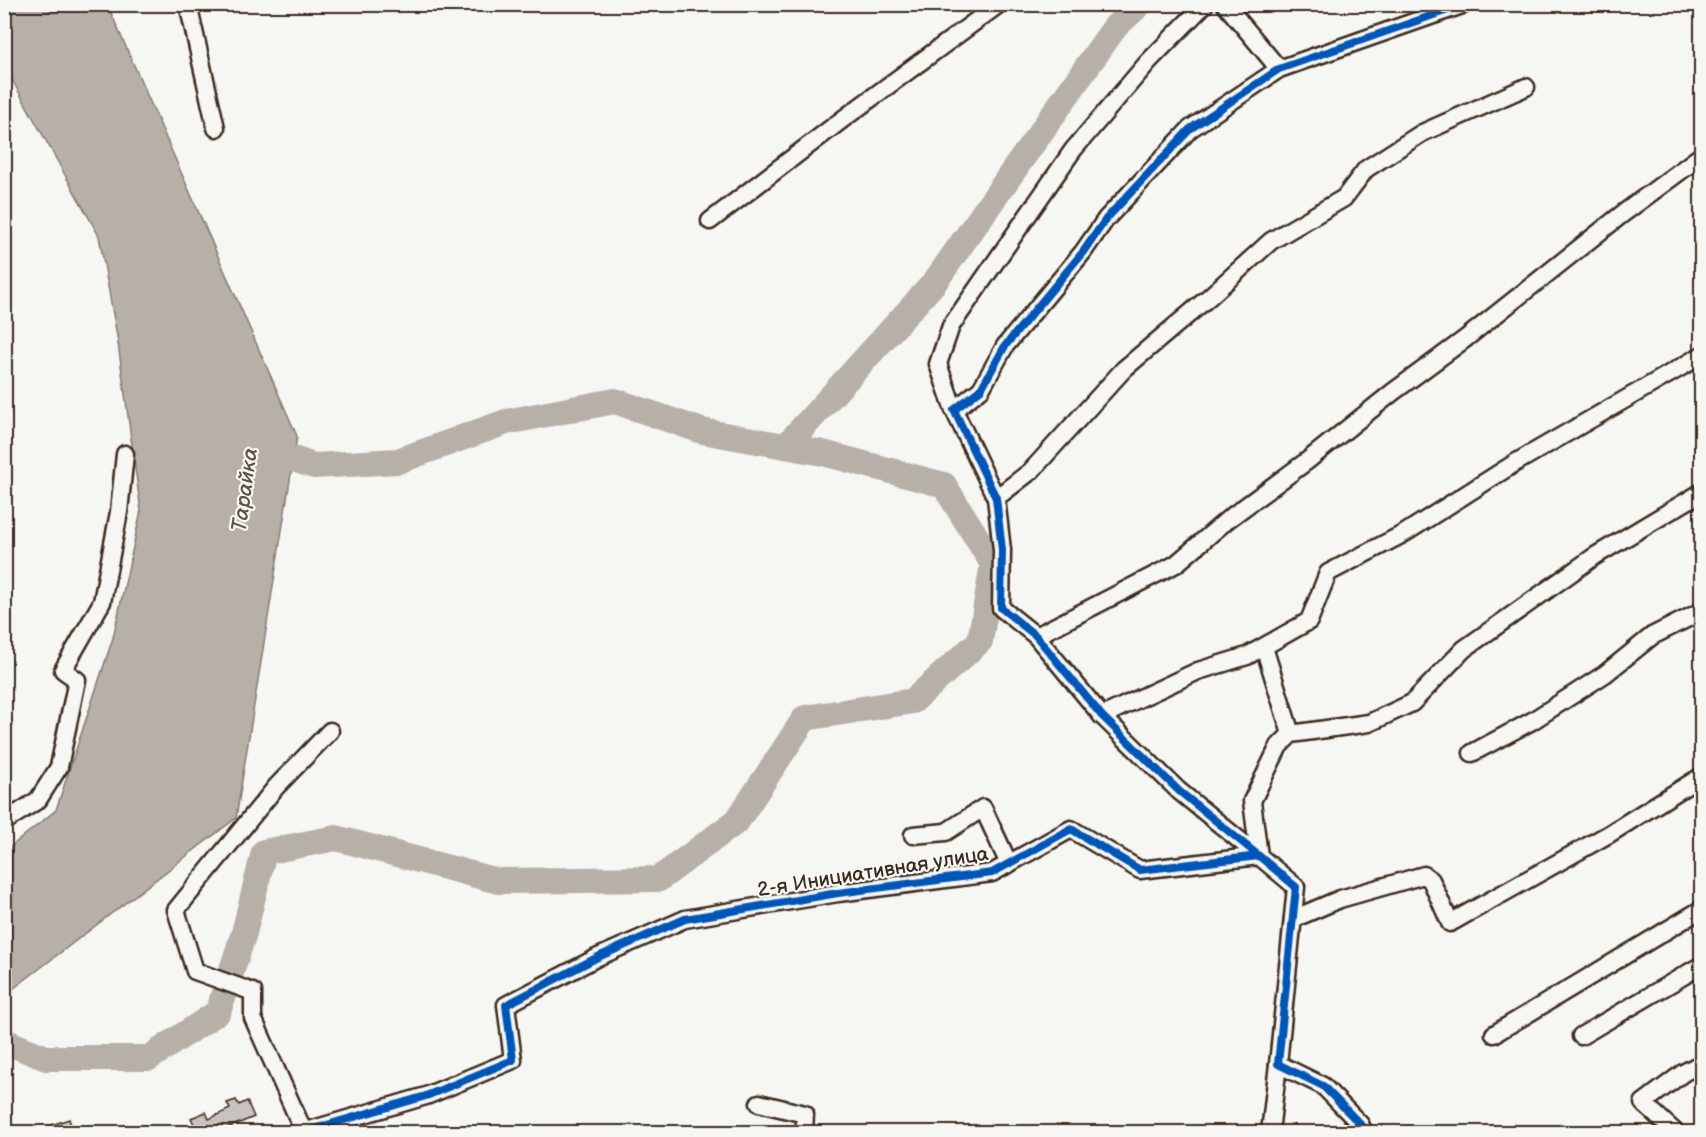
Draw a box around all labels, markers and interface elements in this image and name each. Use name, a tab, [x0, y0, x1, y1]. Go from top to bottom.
water label: Тарайка	[227, 446, 263, 534]
street label: 2-я Инициативная улица	[756, 842, 990, 902]

